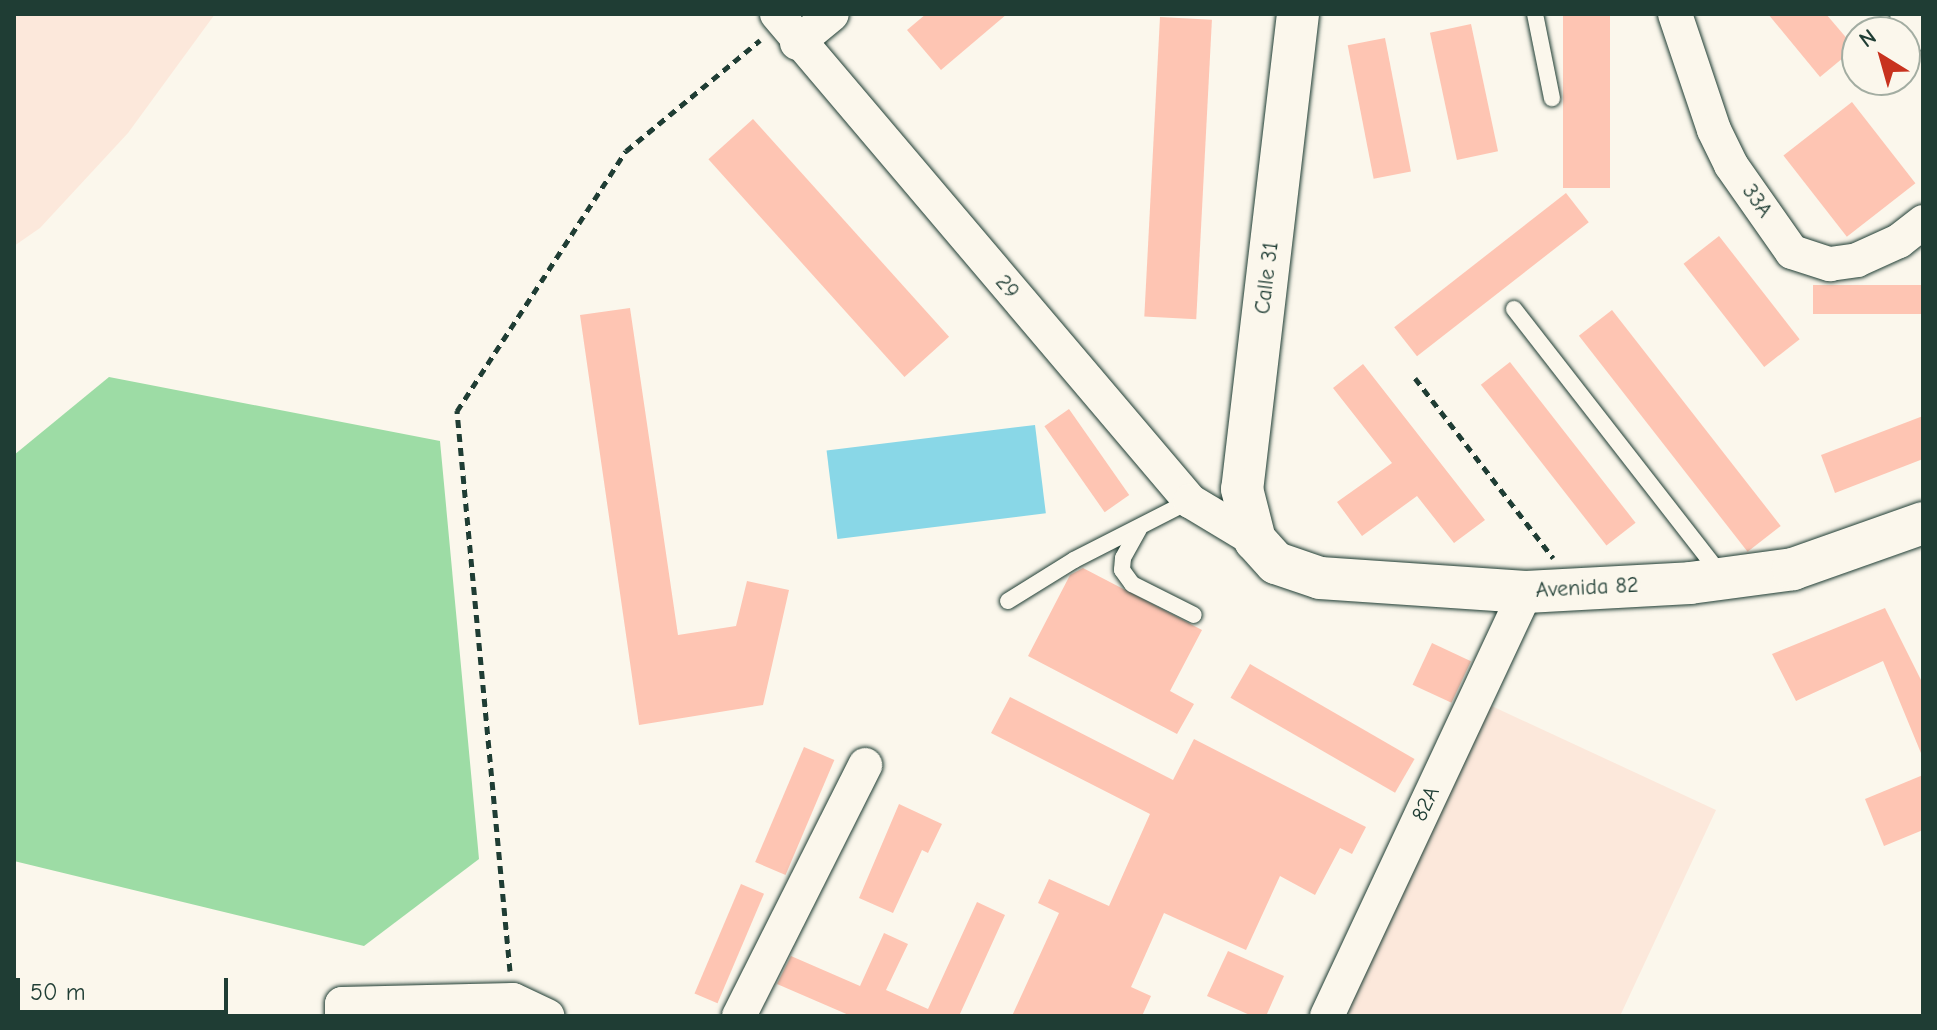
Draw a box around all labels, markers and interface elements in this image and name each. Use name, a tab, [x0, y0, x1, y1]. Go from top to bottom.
north arrow	[1841, 16, 1921, 96]
text: N	[1854, 24, 1881, 53]
street label: 33A	[1736, 179, 1778, 223]
street label: Calle 31	[1249, 240, 1285, 316]
street label: 29	[989, 270, 1025, 304]
street label: Avenida 82	[1535, 572, 1639, 604]
street label: 82A	[1407, 782, 1445, 826]
scale bar	[20, 962, 232, 1012]
text: 50 m	[30, 978, 86, 1006]

